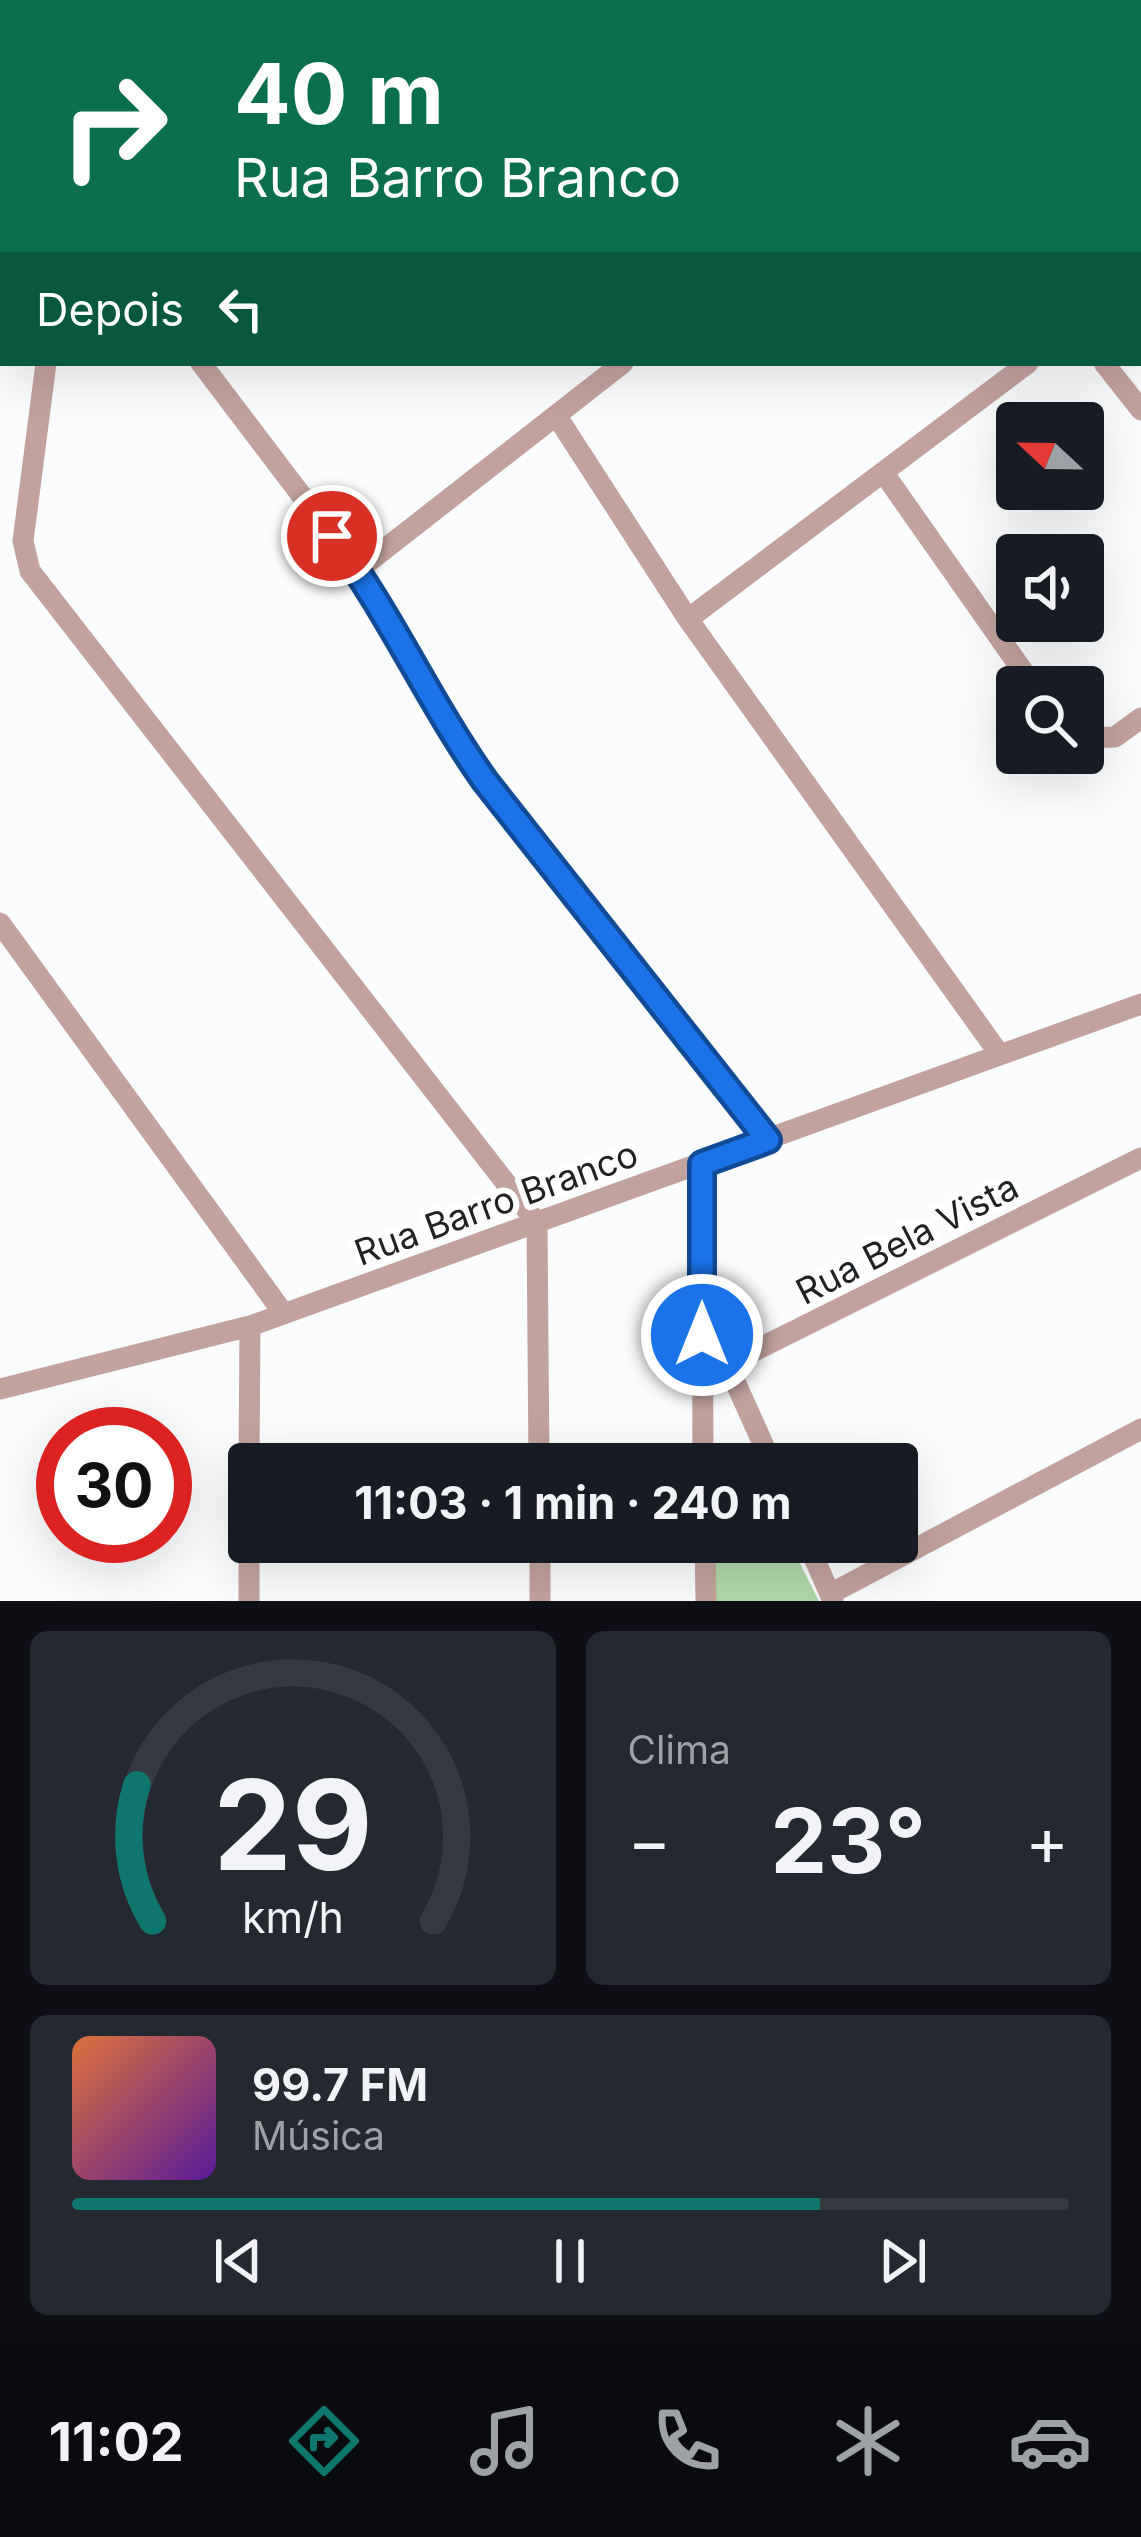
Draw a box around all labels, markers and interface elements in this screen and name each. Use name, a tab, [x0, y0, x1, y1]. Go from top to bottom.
text: 40 m	[234, 43, 444, 144]
icon: right	[36, 48, 192, 204]
text: Rua Barro Branco	[234, 145, 681, 210]
icon: left	[208, 276, 274, 342]
text: Depois	[36, 282, 184, 337]
north arrow	[996, 402, 1104, 510]
map controls	[996, 402, 1104, 774]
pin	[281, 485, 383, 587]
icon: arrive	[299, 503, 365, 569]
button: sound	[996, 534, 1104, 642]
button: search	[996, 666, 1104, 774]
street label: Rua Barro Branco	[348, 1131, 644, 1275]
street label: Rua Bela Vista	[789, 1164, 1025, 1314]
position arrow	[639, 1272, 765, 1398]
speed limit sign: 30	[36, 1407, 192, 1563]
text: 11:03 · 1 min · 240 m	[354, 1475, 792, 1530]
text: Clima	[628, 1726, 731, 1773]
text: 29	[213, 1749, 373, 1900]
text: 23°	[770, 1786, 926, 1895]
text: −	[628, 1801, 671, 1881]
text: +	[1025, 1801, 1069, 1881]
text: km/h	[242, 1891, 344, 1943]
text: 99.7 FM	[252, 2057, 428, 2112]
text: Música	[252, 2112, 385, 2159]
icon: previous	[205, 2228, 271, 2294]
icon: pause	[537, 2228, 603, 2294]
icon: next	[870, 2228, 936, 2294]
icon: directions	[282, 2399, 366, 2483]
icon: music	[463, 2399, 547, 2483]
icon: phone	[645, 2399, 729, 2483]
icon: climate	[826, 2399, 910, 2483]
icon: car	[1008, 2399, 1092, 2483]
text: 11:02	[49, 2409, 184, 2474]

